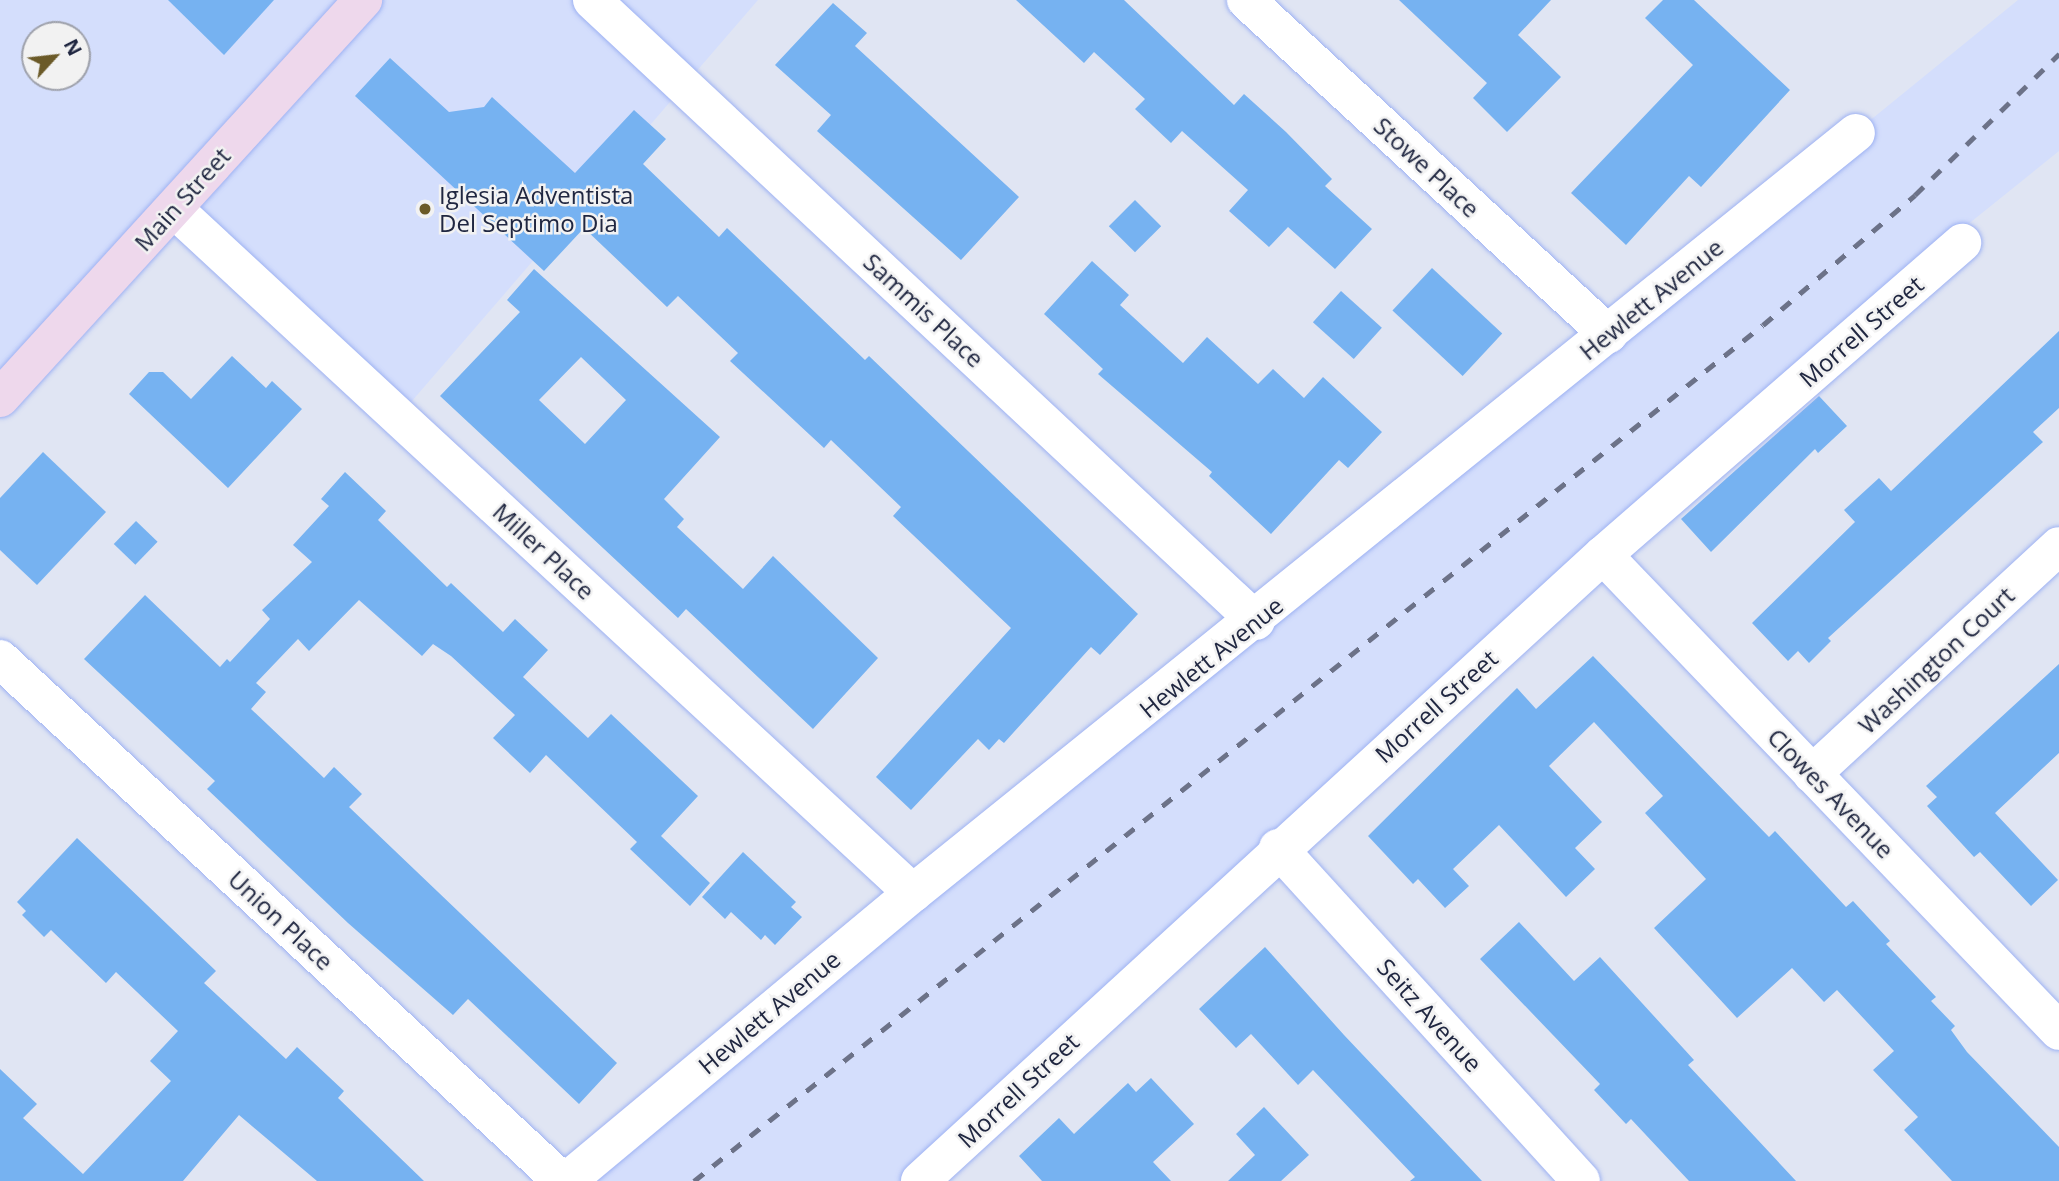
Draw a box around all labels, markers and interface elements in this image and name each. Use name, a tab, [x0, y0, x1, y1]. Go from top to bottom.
north arrow	[21, 21, 91, 91]
text: N	[58, 35, 88, 60]
street label: Stowe Place	[1368, 111, 1486, 223]
street label: Main Street	[128, 141, 236, 257]
place label: Iglesia Adventista Del Septimo Dia	[439, 181, 633, 237]
marker: Iglesia Adventista Del Septimo Dia	[417, 201, 433, 217]
street label: Hewlett Avenue	[1573, 232, 1729, 366]
street label: Sammis Place	[858, 247, 990, 373]
street label: Morrell Street	[1793, 269, 1929, 393]
street label: Miller Place	[487, 497, 601, 605]
street label: Washington Court	[1852, 581, 2020, 739]
street label: Hewlett Avenue	[1133, 590, 1289, 724]
street label: Morrell Street	[1369, 644, 1503, 768]
street label: Clowes Avenue	[1762, 722, 1900, 864]
street label: Union Place	[223, 864, 339, 976]
street label: Hewlett Avenue	[692, 944, 846, 1080]
street label: Seitz Avenue	[1372, 952, 1488, 1078]
street label: Morrell Street	[952, 1027, 1084, 1153]

